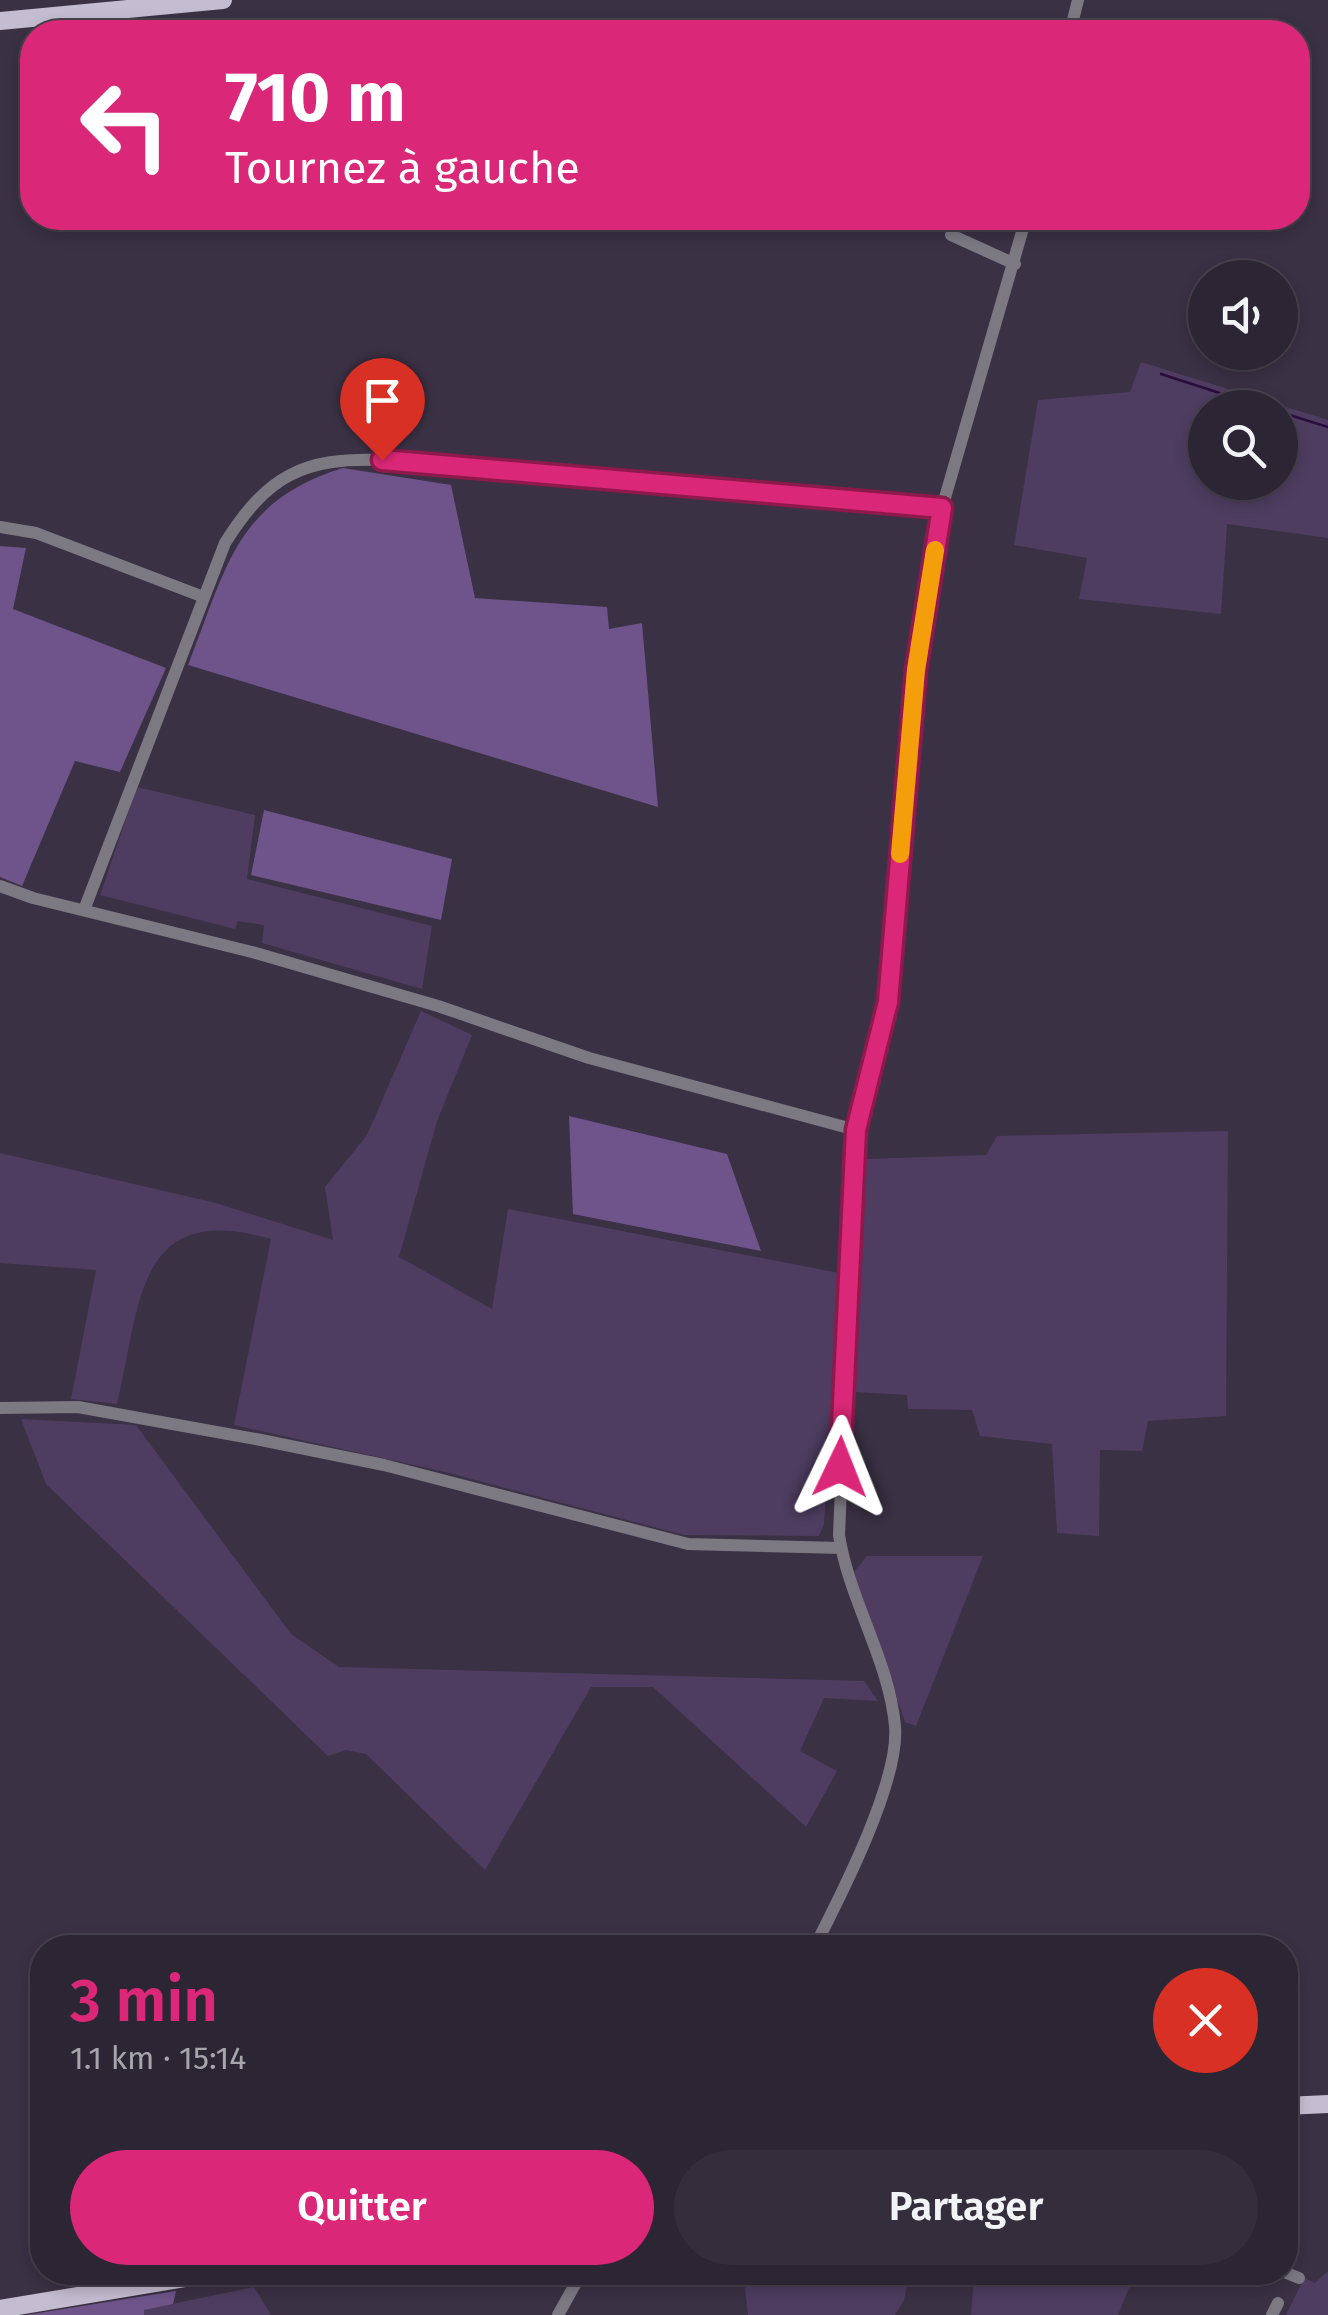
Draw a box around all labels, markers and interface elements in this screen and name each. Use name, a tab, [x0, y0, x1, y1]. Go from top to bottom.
text: 710 m	[225, 56, 406, 140]
icon: left	[60, 60, 190, 190]
text: Tournez à gauche	[225, 141, 580, 195]
map controls	[1188, 260, 1298, 500]
button: sound	[1188, 260, 1298, 370]
pin	[340, 358, 425, 461]
icon: arrive	[355, 373, 410, 428]
button: search	[1188, 390, 1298, 500]
position arrow	[788, 1415, 892, 1519]
text: 3 min	[70, 1965, 218, 2037]
button: close	[1153, 1968, 1258, 2073]
text: 1.1 km · 15:14	[70, 2039, 246, 2077]
button: Quitter	[70, 2150, 654, 2265]
button: Partager	[674, 2150, 1258, 2265]

